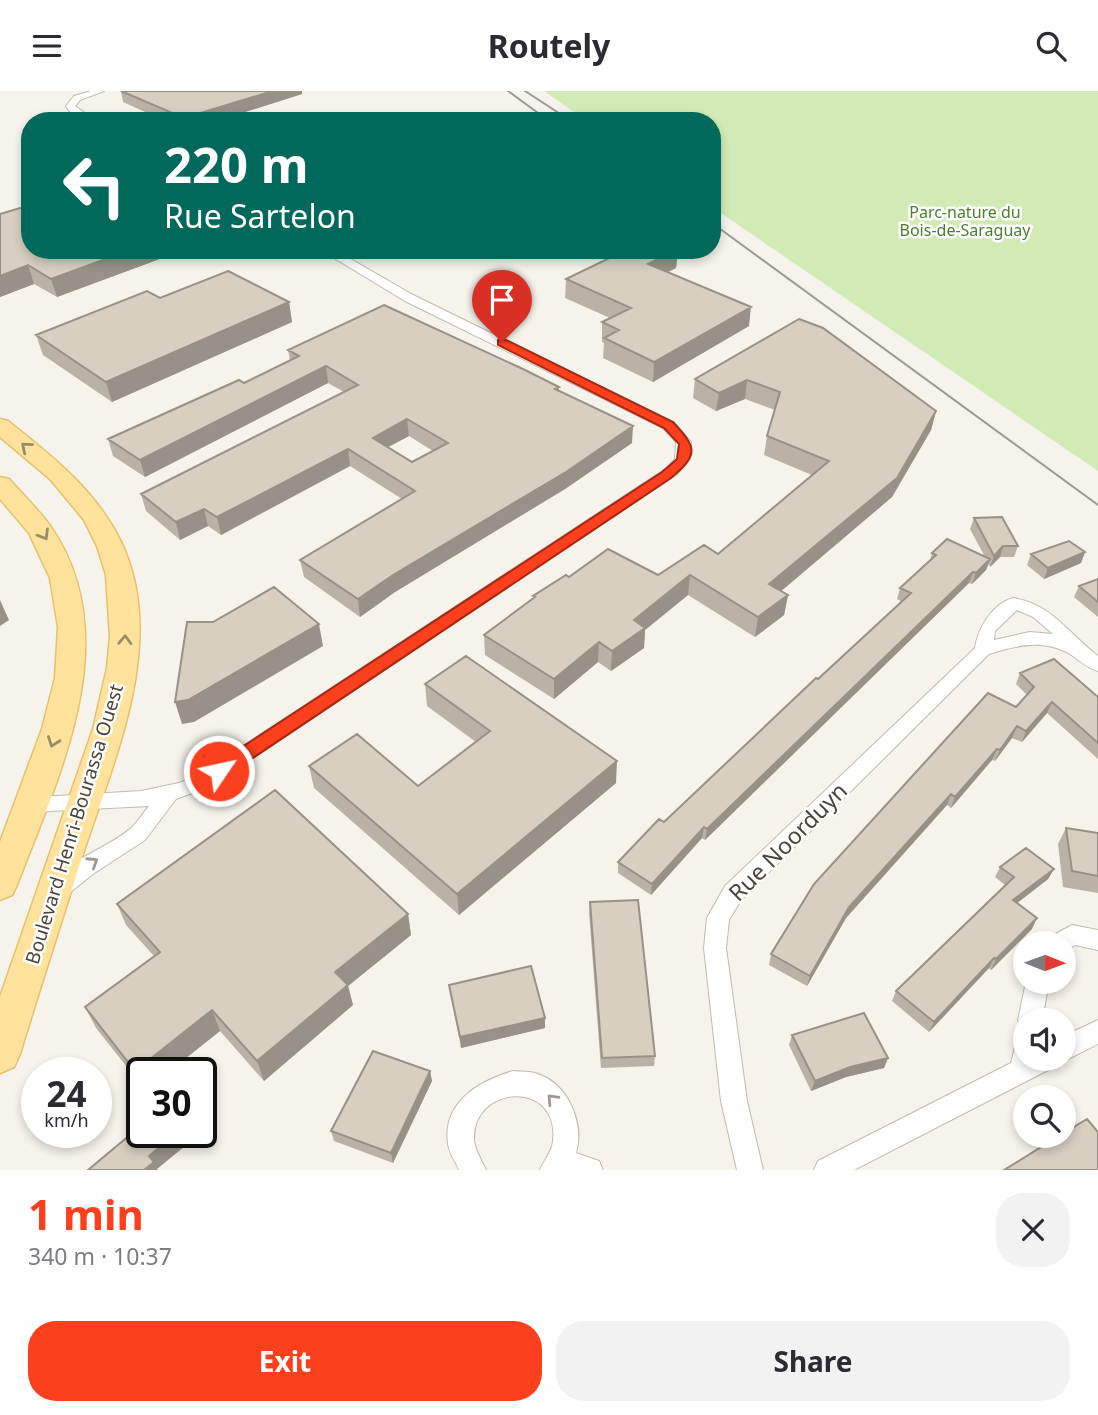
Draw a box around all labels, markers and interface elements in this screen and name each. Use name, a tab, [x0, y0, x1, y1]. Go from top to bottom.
text: Routely	[488, 24, 610, 67]
icon: menu	[28, 27, 66, 65]
icon: search	[1032, 27, 1070, 65]
text: 220 m	[164, 131, 309, 197]
icon: left	[49, 140, 140, 231]
text: Rue Sartelon	[164, 194, 356, 237]
park label: Parc-nature du Bois-de-Saraguay	[900, 201, 1031, 241]
pin	[472, 270, 532, 342]
icon: arrive	[483, 281, 521, 319]
one-way arrow	[22, 443, 35, 455]
one-way arrow	[36, 527, 49, 540]
one-way arrow	[117, 635, 132, 646]
street label: Boulevard Henri-Bourassa Ouest	[19, 681, 129, 967]
position arrow	[182, 734, 256, 808]
one-way arrow	[47, 735, 61, 747]
street label: Rue Noorduyn	[721, 775, 854, 908]
one-way arrow	[86, 858, 99, 871]
north arrow	[1013, 931, 1076, 994]
map controls	[1013, 931, 1076, 1148]
button: sound	[1013, 1008, 1076, 1071]
speed limit sign: 30	[126, 1057, 217, 1148]
text: 24	[46, 1070, 87, 1117]
button: search	[1013, 1085, 1076, 1148]
one-way arrow	[547, 1095, 560, 1108]
text: km/h	[44, 1108, 89, 1132]
text: 1 min	[28, 1185, 144, 1242]
button: close	[996, 1193, 1070, 1267]
text: 340 m · 10:37	[28, 1240, 172, 1272]
button: Exit	[28, 1321, 542, 1401]
button: Share	[556, 1321, 1070, 1401]

